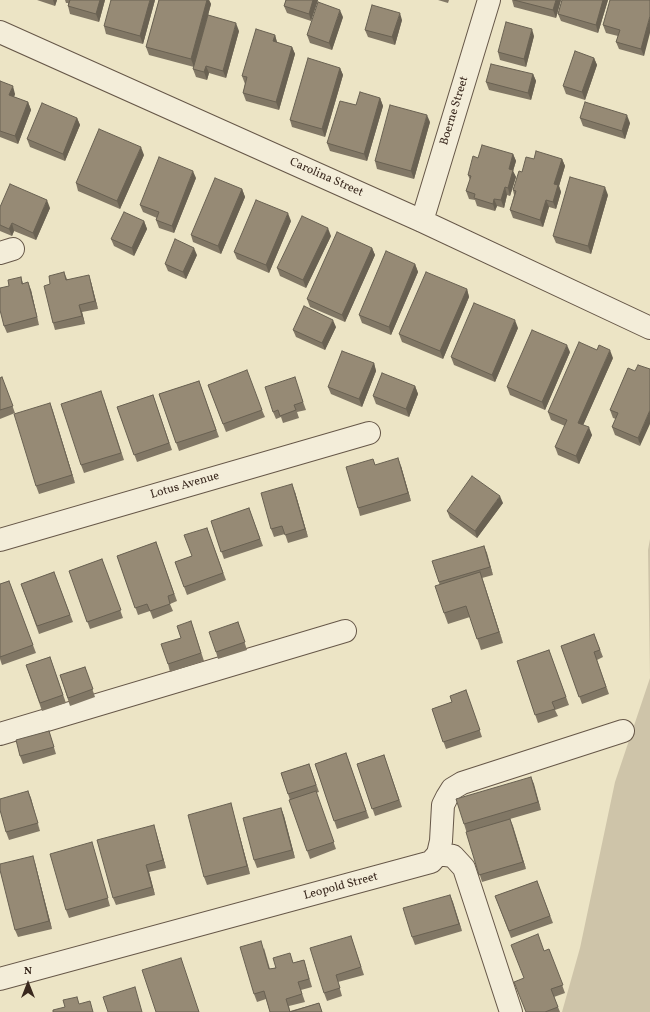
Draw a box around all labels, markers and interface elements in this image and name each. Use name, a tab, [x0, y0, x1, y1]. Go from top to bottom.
street label: Boerne Street	[438, 75, 472, 147]
street label: Carolina Street	[287, 155, 365, 201]
street label: Lotus Avenue	[149, 469, 221, 503]
street label: Leopold Street	[302, 870, 380, 904]
north arrow	[8, 964, 48, 1004]
text: N	[24, 964, 32, 979]

